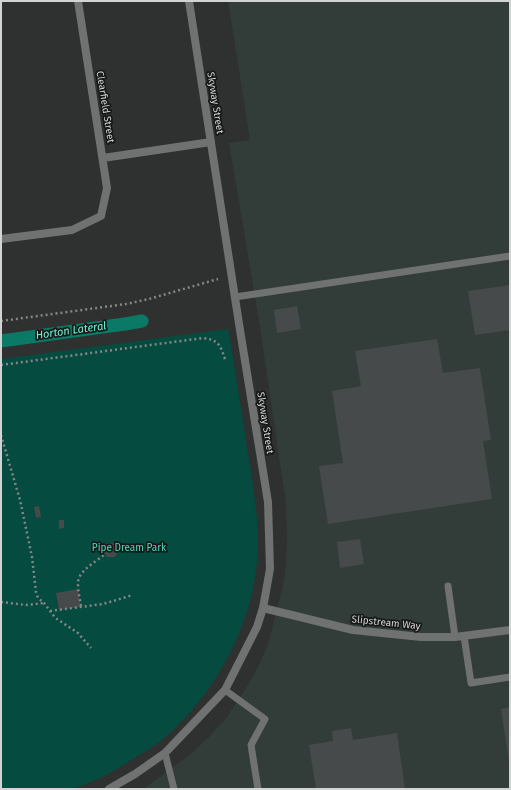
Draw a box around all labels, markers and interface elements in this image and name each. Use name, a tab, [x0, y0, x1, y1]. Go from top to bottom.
street label: Clearfield Street	[93, 70, 117, 144]
street label: Skyway Street	[204, 71, 226, 135]
water label: Horton Lateral	[35, 320, 107, 342]
street label: Skyway Street	[254, 391, 276, 455]
park label: Pipe Dream Park	[92, 542, 166, 554]
street label: Slipstream Way	[351, 613, 421, 633]

